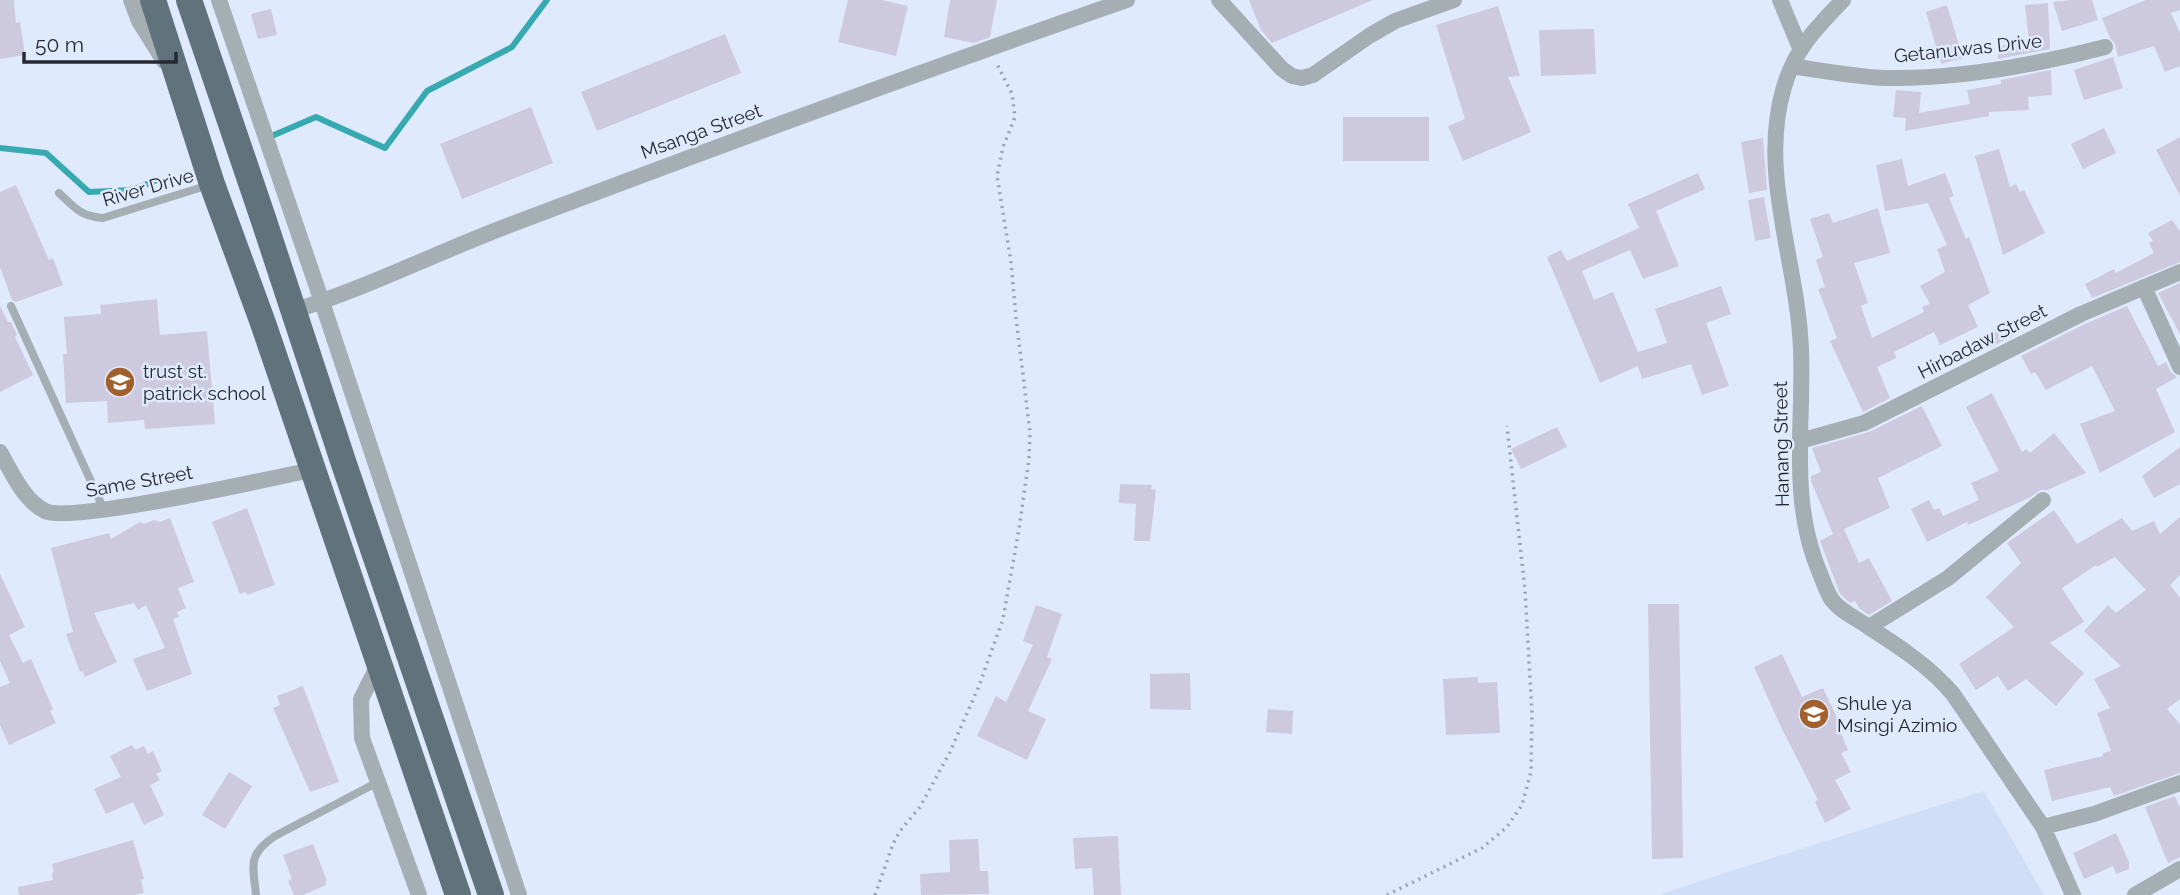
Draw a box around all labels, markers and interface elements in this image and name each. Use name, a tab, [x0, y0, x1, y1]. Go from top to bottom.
scale bar	[24, 21, 177, 65]
street label: Getanuwas Drive	[1893, 29, 2043, 67]
text: 50 m	[35, 32, 84, 57]
street label: Msanga Street	[638, 99, 765, 163]
street label: River Drive	[100, 163, 196, 211]
street label: Hirbadaw Street	[1914, 299, 2050, 383]
place label: trust st. patrick school	[143, 360, 267, 404]
school or university icon: trust st. patrick school	[103, 365, 137, 399]
street label: Hanang Street	[1769, 380, 1793, 507]
street label: Same Street	[84, 461, 195, 501]
place label: Shule ya Msingi Azimio	[1837, 692, 1957, 736]
school or university icon: Shule ya Msingi Azimio	[1797, 697, 1831, 731]

